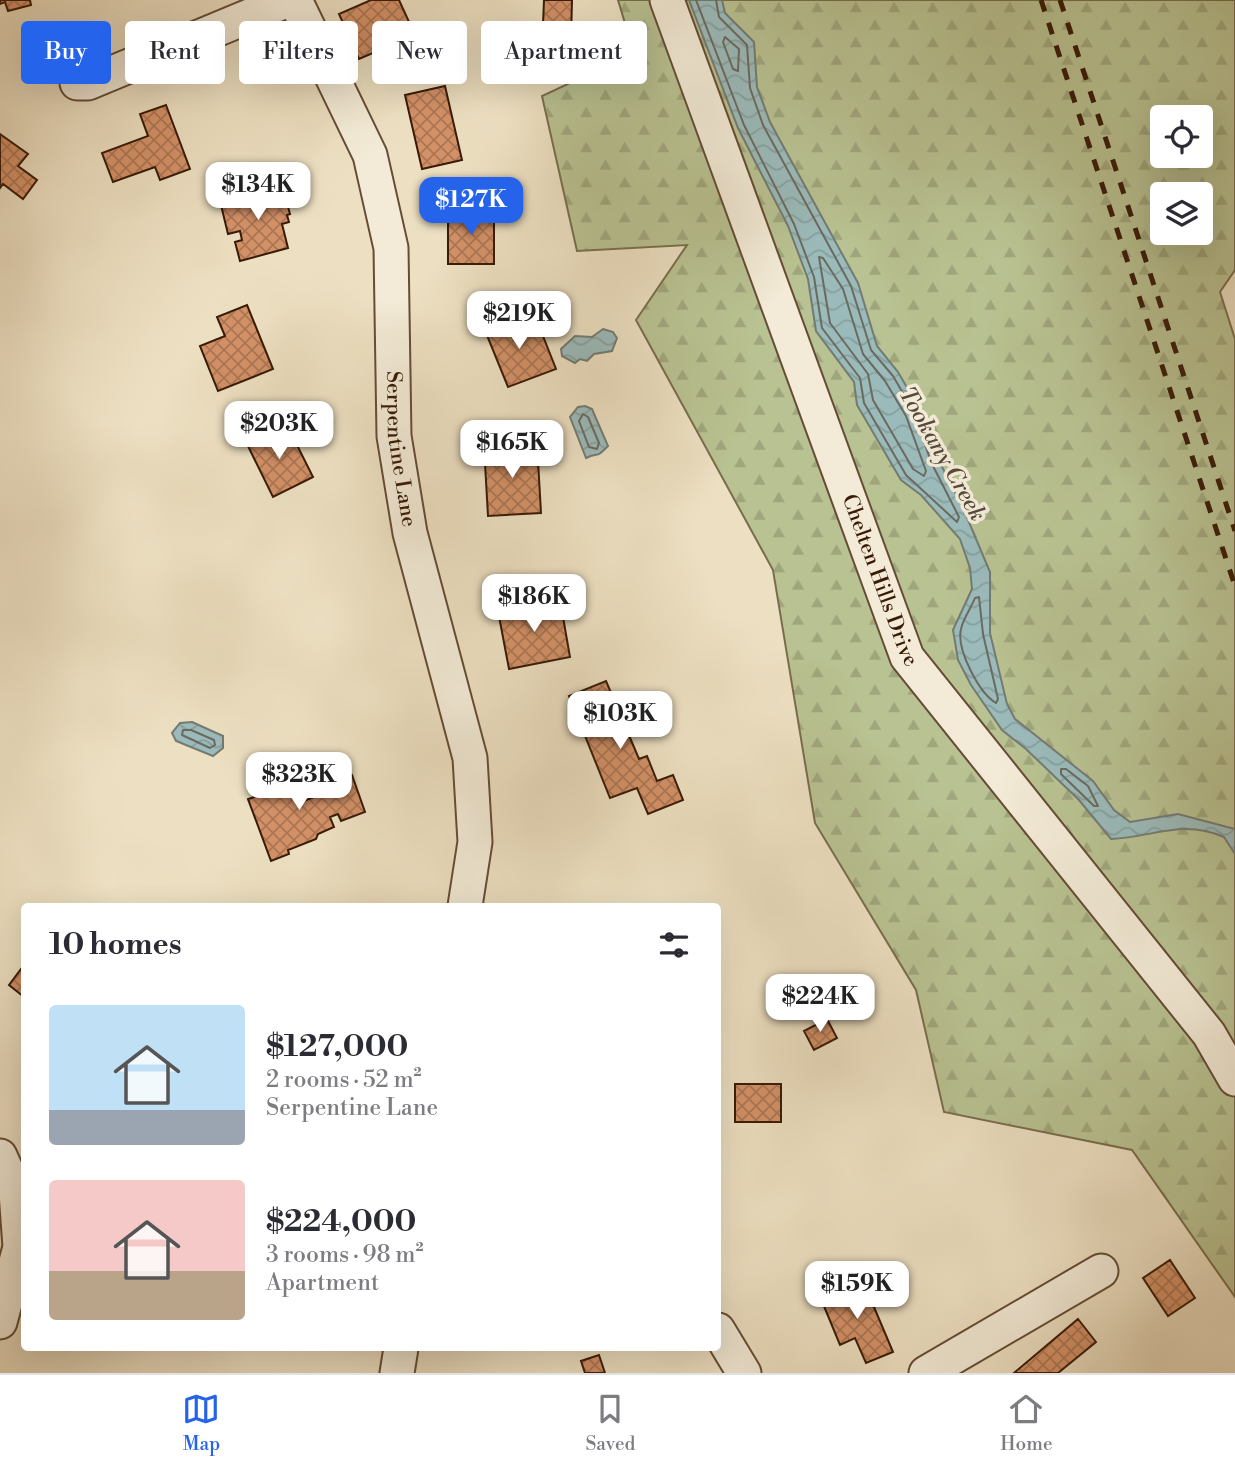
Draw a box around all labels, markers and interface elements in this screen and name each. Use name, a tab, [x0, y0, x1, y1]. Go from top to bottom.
chip: Buy	[21, 21, 111, 84]
chip: Rent	[125, 21, 225, 84]
chip: Filters	[239, 21, 358, 84]
chip: New	[372, 21, 467, 84]
chip: Apartment	[481, 21, 647, 84]
map controls	[1150, 105, 1213, 245]
button: locate	[1150, 105, 1213, 168]
pin: $134K	[209, 162, 307, 222]
text: $134K	[222, 171, 294, 199]
pin: $127K	[422, 177, 520, 237]
button: layers	[1150, 182, 1213, 245]
text: $127K	[435, 186, 507, 214]
pin: $219K	[470, 292, 568, 351]
text: $219K	[483, 300, 555, 328]
street label: Serpentine Lane	[380, 371, 422, 529]
water label: Tookany Creek	[892, 382, 992, 526]
pin: $203K	[230, 402, 328, 461]
text: $203K	[240, 410, 318, 438]
pin: $165K	[463, 420, 561, 480]
text: $165K	[476, 429, 548, 457]
street label: Chelten Hills Drive	[836, 491, 923, 672]
pin: $186K	[485, 574, 583, 634]
text: $186K	[498, 583, 570, 611]
pin: $103K	[571, 692, 669, 751]
text: $103K	[583, 700, 657, 728]
pin: $323K	[250, 752, 348, 812]
text: $323K	[262, 761, 336, 789]
text: 10 homes	[49, 926, 182, 964]
icon: filters	[655, 926, 693, 964]
pin: $224K	[771, 974, 869, 1034]
text: $224K	[782, 983, 858, 1011]
text: $127,000	[266, 1028, 408, 1066]
icon: home	[105, 1033, 189, 1117]
text: 2 rooms · 52 m²	[266, 1066, 422, 1094]
text: Serpentine Lane	[266, 1094, 438, 1122]
text: $224,000	[266, 1203, 416, 1241]
icon: home	[105, 1208, 189, 1292]
text: 3 rooms · 98 m²	[266, 1241, 423, 1269]
pin: $159K	[808, 1262, 906, 1321]
text: Apartment	[266, 1269, 379, 1297]
text: $159K	[821, 1270, 893, 1298]
tab: Map	[182, 1390, 220, 1456]
tab: Saved	[585, 1390, 635, 1456]
tab: Home	[1000, 1390, 1052, 1456]

